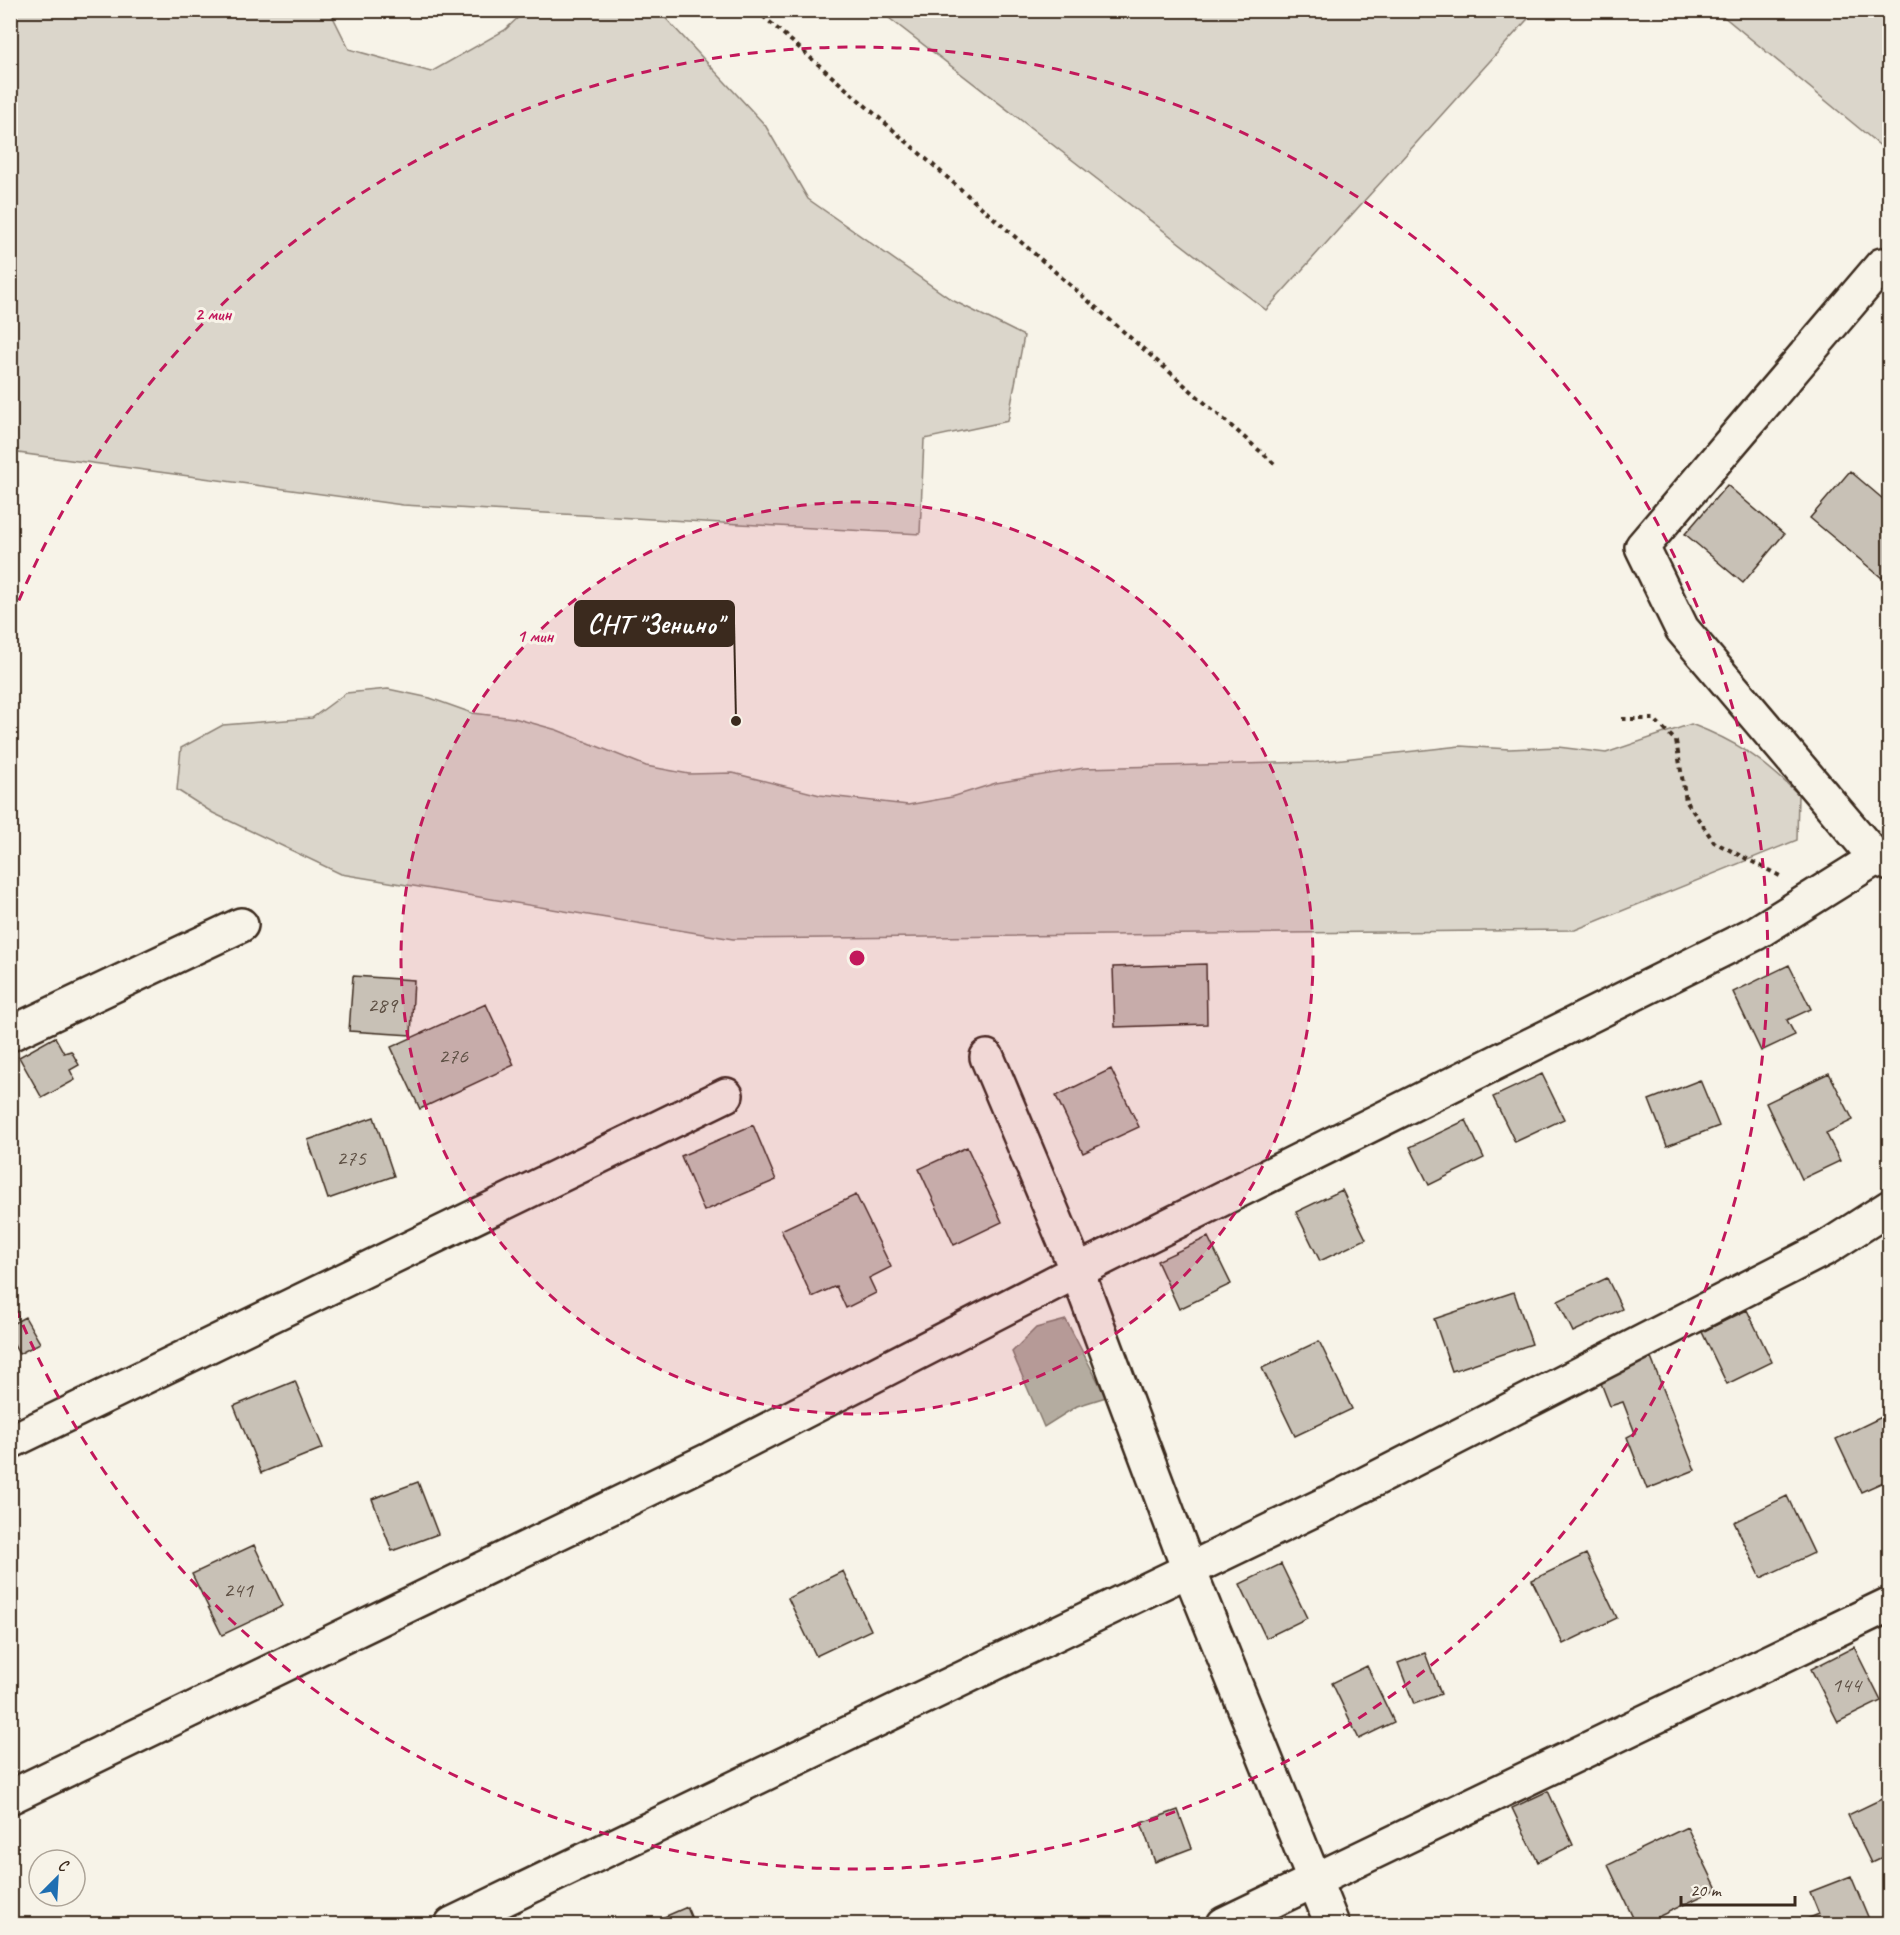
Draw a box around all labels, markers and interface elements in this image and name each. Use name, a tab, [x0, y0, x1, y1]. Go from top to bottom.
text: 2 мин	[195, 303, 232, 325]
callout: СНТ "Зенино"	[575, 601, 734, 646]
text: СНТ "Зенино"	[588, 607, 728, 641]
text: 1 мин	[517, 625, 554, 647]
centre of rings	[847, 948, 867, 968]
house number: 289	[367, 991, 399, 1019]
house number: 276	[438, 1042, 469, 1070]
house number: 275	[336, 1144, 367, 1172]
house number: 241	[223, 1576, 254, 1604]
house number: 144	[1831, 1671, 1863, 1699]
north arrow	[27, 1848, 87, 1908]
text: С	[55, 1854, 72, 1877]
scale bar	[1681, 1869, 1795, 1907]
text: 20 m	[1690, 1879, 1723, 1901]

